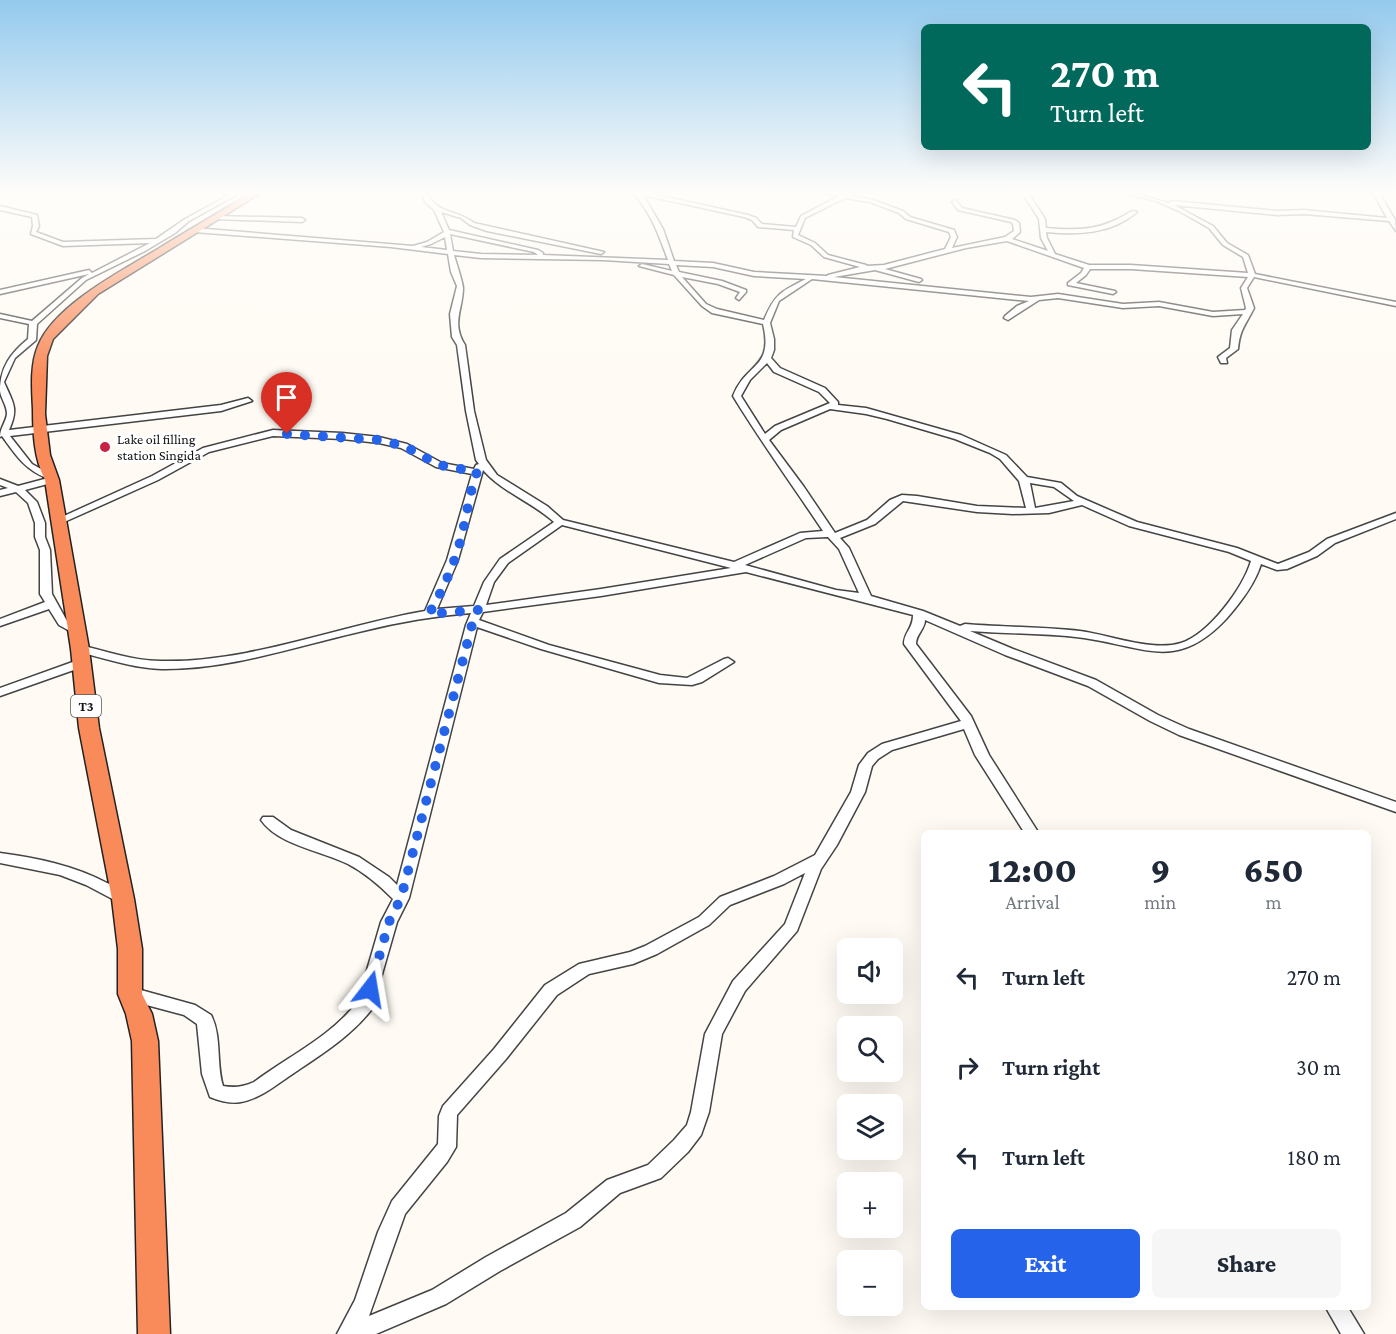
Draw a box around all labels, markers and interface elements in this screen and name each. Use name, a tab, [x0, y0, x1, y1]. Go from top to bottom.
icon: left	[951, 48, 1029, 126]
text: 270 m	[1050, 49, 1159, 96]
text: Turn left	[1050, 98, 1144, 128]
pin	[261, 372, 312, 434]
icon: arrive	[270, 381, 303, 414]
place label: Lake oil filling station Singida	[117, 431, 201, 463]
marker: Lake oil filling station Singida	[98, 440, 112, 454]
road number: T3	[71, 695, 101, 717]
text: 12:00	[988, 850, 1077, 890]
text: 9	[1150, 850, 1170, 890]
text: 650	[1244, 850, 1304, 890]
text: Arrival	[1005, 891, 1060, 913]
text: min	[1144, 891, 1176, 913]
text: m	[1266, 891, 1282, 913]
map controls	[837, 938, 903, 1316]
button: sound	[837, 938, 903, 1004]
position arrow	[338, 957, 402, 1021]
icon: left	[951, 961, 984, 994]
text: Turn left	[1002, 965, 1085, 990]
text: 270 m	[1287, 965, 1341, 990]
button: search	[837, 1016, 903, 1082]
icon: right	[951, 1051, 984, 1084]
text: Turn right	[1002, 1055, 1100, 1080]
text: 30 m	[1296, 1055, 1341, 1080]
button: layers	[837, 1094, 903, 1160]
icon: left	[951, 1141, 984, 1174]
text: Turn left	[1002, 1145, 1085, 1170]
text: 180 m	[1288, 1145, 1341, 1170]
button: +	[837, 1172, 903, 1238]
button: Exit	[951, 1229, 1140, 1298]
button: Share	[1152, 1229, 1341, 1298]
button: −	[837, 1250, 903, 1316]

